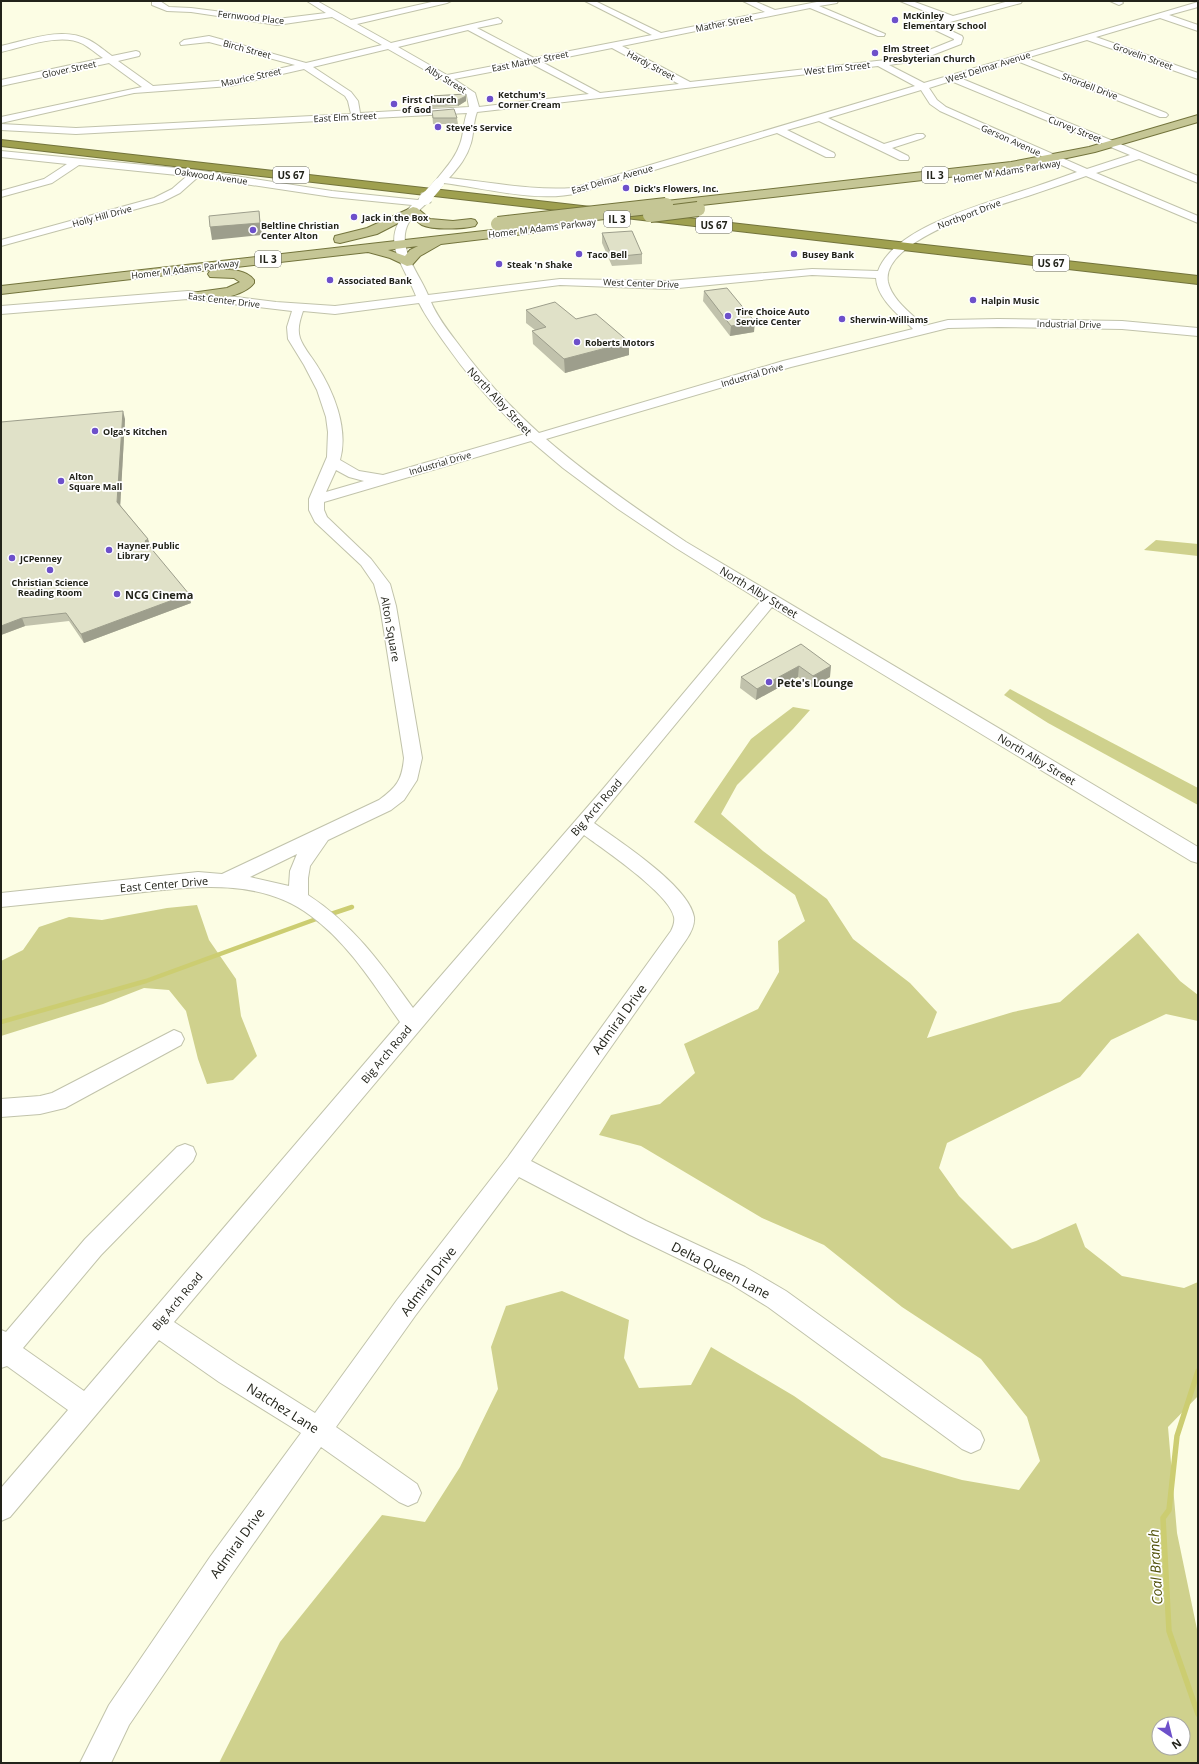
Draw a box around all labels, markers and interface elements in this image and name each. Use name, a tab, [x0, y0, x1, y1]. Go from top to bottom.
street label: Fernwood Place	[217, 7, 285, 27]
place label: McKinley Elementary School	[903, 9, 987, 32]
street label: Mather Street	[694, 11, 754, 35]
marker: McKinley Elementary School	[890, 15, 900, 25]
street label: Birch Street	[222, 36, 272, 62]
street label: Grovelin Street	[1111, 39, 1175, 73]
place label: Elm Street Presbyterian Church	[883, 42, 975, 65]
street label: East Mather Street	[491, 47, 569, 75]
street label: Hardy Street	[625, 47, 677, 83]
marker: Elm Street Presbyterian Church	[870, 48, 880, 58]
street label: West Delmar Avenue	[944, 48, 1032, 86]
street label: Glover Street	[41, 57, 97, 81]
street label: West Elm Street	[803, 58, 871, 78]
street label: Alby Street	[423, 62, 469, 96]
street label: Maurice Street	[220, 64, 282, 90]
street label: Shordell Drive	[1060, 69, 1120, 103]
place label: Ketchum's Corner Cream	[498, 88, 561, 111]
place label: First Church of God	[402, 93, 457, 116]
marker: Ketchum's Corner Cream	[485, 94, 495, 104]
marker: First Church of God	[389, 99, 399, 109]
street label: East Elm Street	[313, 109, 377, 125]
street label: Curvey Street	[1046, 112, 1104, 146]
place label: Steve's Service	[446, 121, 512, 134]
street label: Gerson Avenue	[979, 121, 1043, 159]
marker: Steve's Service	[433, 122, 443, 132]
street label: Homer M Adams Parkway	[952, 156, 1062, 186]
street label: East Delmar Avenue	[570, 161, 654, 197]
street label: Oakwood Avenue	[174, 164, 248, 188]
road number: US 67	[273, 167, 309, 183]
road number: IL 3	[922, 167, 948, 183]
place label: Dick's Flowers, Inc.	[634, 182, 719, 195]
marker: Dick's Flowers, Inc.	[621, 183, 631, 193]
street label: Northport Drive	[935, 196, 1003, 232]
street label: Holly Hill Drive	[71, 202, 133, 230]
place label: Jack in the Box	[361, 211, 429, 224]
road number: IL 3	[604, 211, 630, 227]
marker: Jack in the Box	[349, 212, 359, 222]
street label: Homer M Adams Parkway	[487, 215, 597, 241]
road number: US 67	[696, 217, 732, 233]
place label: Beltline Christian Center Alton	[261, 219, 339, 242]
marker: Beltline Christian Center Alton	[248, 225, 258, 235]
place label: Taco Bell	[587, 248, 627, 261]
place label: Busey Bank	[802, 248, 855, 261]
marker: Taco Bell	[574, 249, 584, 259]
marker: Busey Bank	[789, 249, 799, 259]
road number: IL 3	[255, 251, 281, 267]
road number: US 67	[1033, 255, 1069, 271]
street label: Homer M Adams Parkway	[130, 256, 240, 282]
place label: Steak 'n Shake	[507, 258, 572, 271]
marker: Steak 'n Shake	[494, 259, 504, 269]
place label: Associated Bank	[338, 274, 412, 287]
marker: Associated Bank	[325, 275, 335, 285]
street label: West Center Drive	[603, 275, 679, 291]
street label: East Center Drive	[187, 289, 261, 311]
place label: Halpin Music	[981, 294, 1039, 307]
marker: Halpin Music	[968, 295, 978, 305]
place label: Tire Choice Auto Service Center	[736, 305, 810, 328]
marker: Tire Choice Auto Service Center	[723, 311, 733, 321]
place label: Sherwin-Williams	[850, 313, 928, 326]
marker: Sherwin-Williams	[837, 314, 847, 324]
street label: Industrial Drive	[1037, 317, 1101, 331]
place label: Roberts Motors	[585, 336, 655, 349]
marker: Roberts Motors	[572, 337, 582, 347]
street label: Industrial Drive	[719, 360, 785, 390]
street label: North Alby Street	[464, 364, 536, 439]
place label: Olga's Kitchen	[103, 425, 167, 438]
marker: Olga's Kitchen	[90, 426, 100, 436]
street label: Industrial Drive	[407, 448, 473, 478]
place label: Alton Square Mall	[69, 470, 122, 493]
marker: Alton Square Mall	[56, 476, 66, 486]
place label: Hayner Public Library	[117, 539, 180, 562]
marker: Hayner Public Library	[104, 545, 114, 555]
place label: JCPenney	[19, 552, 63, 565]
marker: JCPenney	[7, 553, 17, 563]
street label: North Alby Street	[717, 563, 801, 621]
marker: Christian Science Reading Room	[45, 565, 55, 575]
place label: Christian Science Reading Room	[12, 576, 88, 599]
place label: NCG Cinema	[125, 587, 193, 602]
marker: NCG Cinema	[112, 589, 122, 599]
street label: Alton Square	[378, 595, 404, 663]
place label: Pete's Lounge	[777, 675, 854, 690]
marker: Pete's Lounge	[764, 677, 774, 687]
street label: North Alby Street	[995, 730, 1079, 788]
street label: Big Arch Road	[567, 775, 625, 839]
street label: East Center Drive	[119, 873, 209, 895]
street label: Admiral Drive	[587, 980, 651, 1058]
street label: Big Arch Road	[357, 1022, 415, 1086]
street label: Delta Queen Lane	[669, 1237, 773, 1303]
street label: Admiral Drive	[396, 1243, 460, 1319]
street label: Big Arch Road	[148, 1269, 206, 1333]
street label: Natchez Lane	[244, 1379, 322, 1437]
street label: Admiral Drive	[205, 1504, 269, 1582]
water label: Coal Branch	[1144, 1529, 1166, 1605]
north arrow	[1151, 1716, 1191, 1756]
text: N	[1169, 1736, 1185, 1753]

